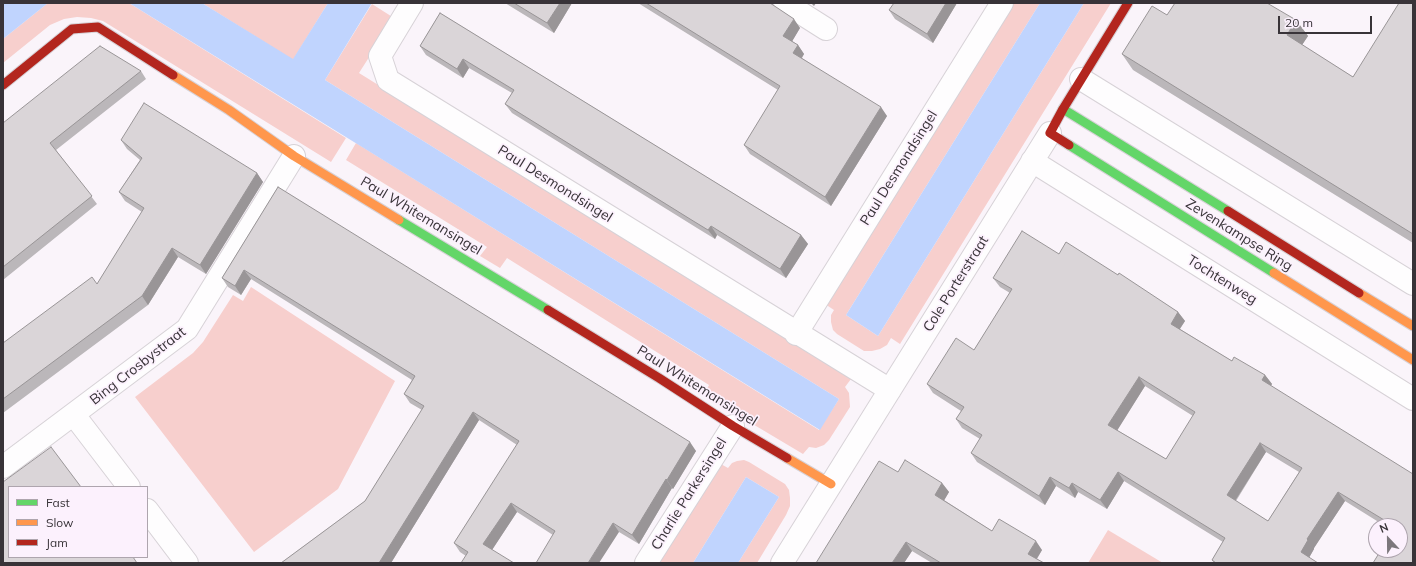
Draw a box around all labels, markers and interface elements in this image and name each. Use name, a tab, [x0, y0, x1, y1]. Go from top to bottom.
scale bar	[1280, 8, 1374, 34]
text: 20 m	[1285, 15, 1313, 30]
street label: Paul Desmondsingel	[857, 108, 941, 228]
street label: Paul Desmondsingel	[495, 142, 615, 226]
street label: Paul Whitemansingel	[357, 173, 485, 259]
street label: Zevenkampse Ring	[1182, 195, 1296, 275]
street label: Cole Porterstraat	[920, 233, 992, 335]
street label: Tochtenweg	[1184, 252, 1260, 308]
street label: Bing Crosbystraat	[87, 323, 189, 409]
street label: Paul Whitemansingel	[634, 342, 760, 430]
street label: Charlie Parkersingel	[648, 435, 730, 553]
legend	[8, 486, 148, 558]
text: Fast	[46, 495, 70, 510]
text: Slow	[46, 515, 74, 530]
north arrow	[1368, 518, 1408, 558]
text: N	[1377, 520, 1390, 536]
text: Jam	[46, 535, 68, 550]

